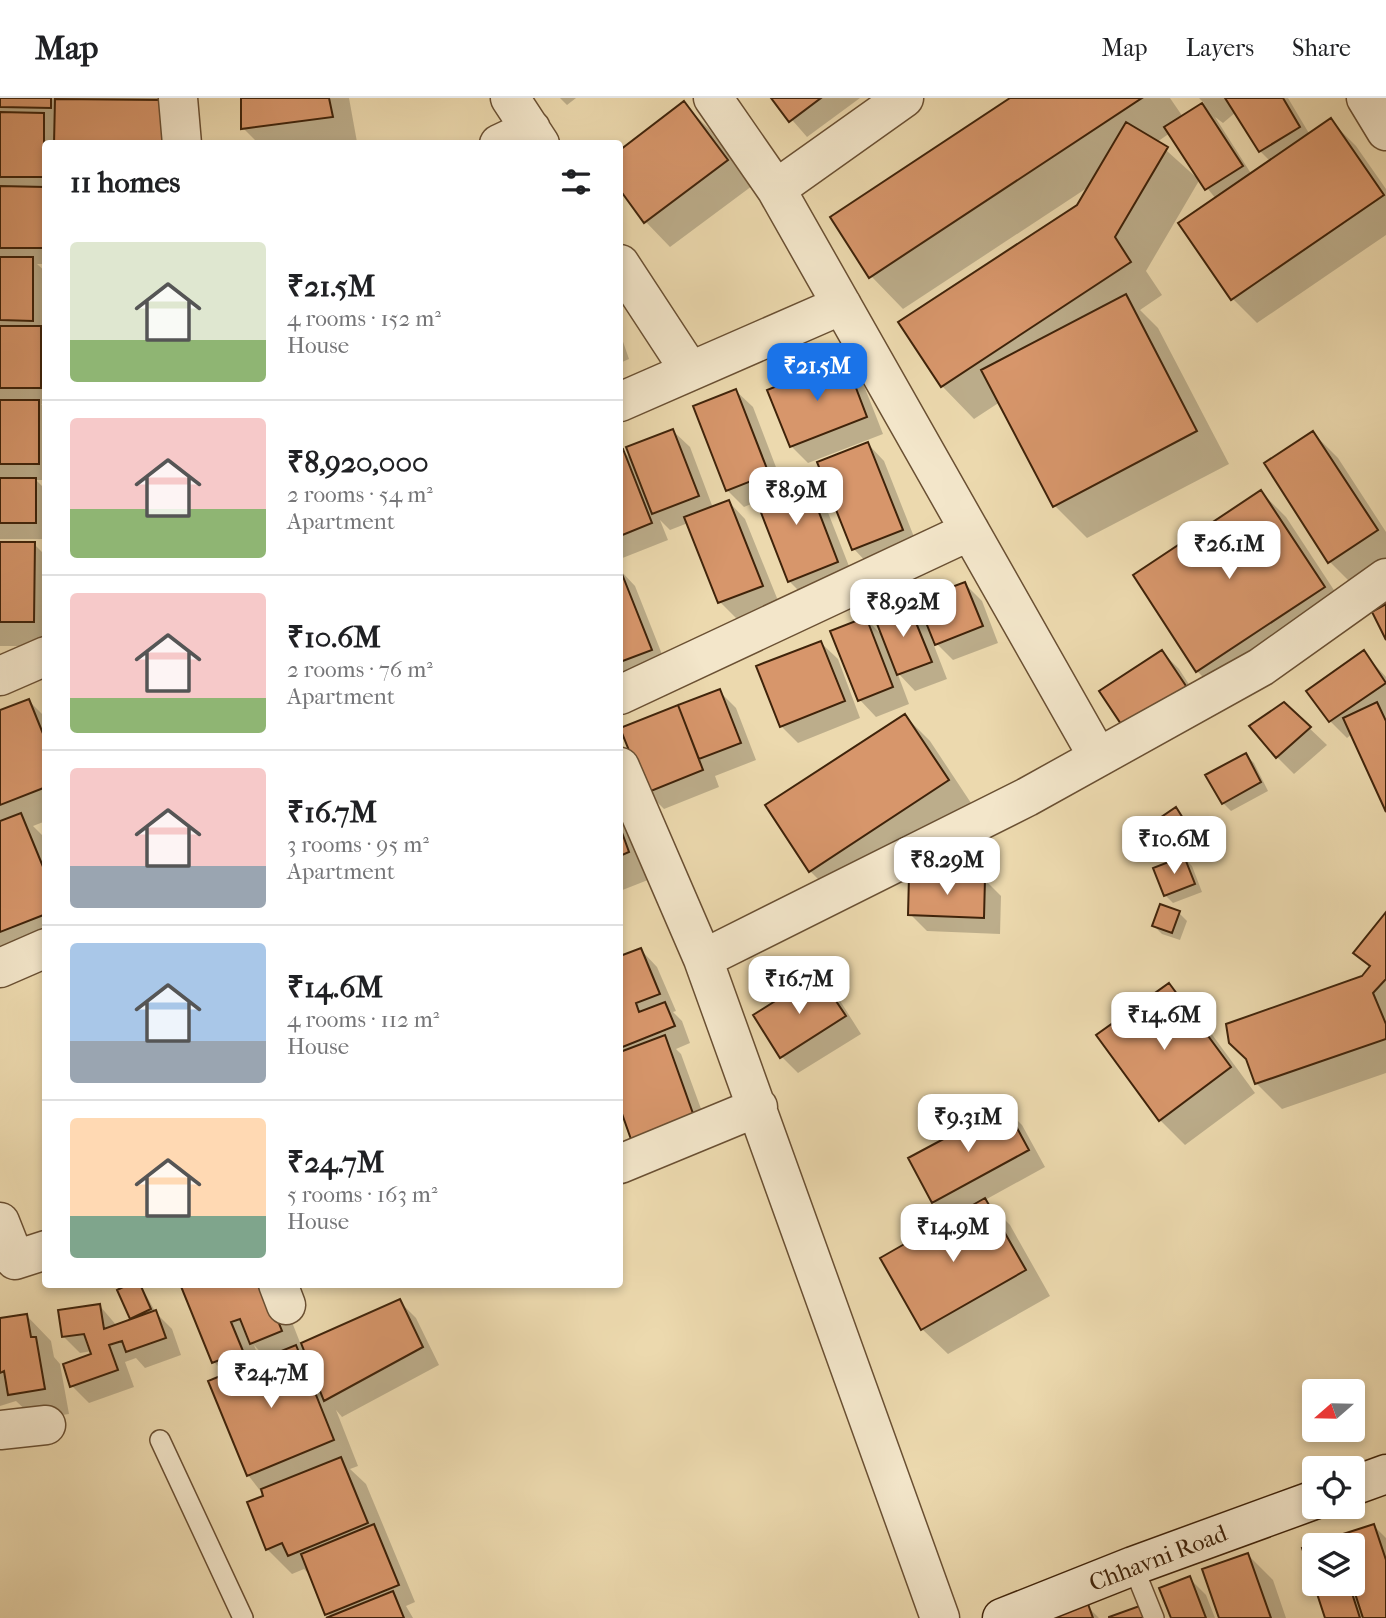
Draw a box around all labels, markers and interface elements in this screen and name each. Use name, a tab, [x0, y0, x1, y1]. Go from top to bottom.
text: Map	[35, 29, 98, 68]
text: Map	[1102, 34, 1148, 62]
text: Layers	[1186, 34, 1254, 62]
text: Share	[1292, 34, 1351, 62]
icon: filters	[557, 163, 595, 201]
text: 11 homes	[70, 165, 180, 200]
text: ₹21.5M	[287, 269, 375, 304]
icon: home	[126, 270, 210, 354]
text: 4 rooms · 152 m²	[287, 305, 441, 332]
text: House	[287, 332, 349, 359]
pin: ₹21.5M	[760, 344, 874, 403]
text: ₹21.5M	[783, 352, 851, 379]
text: ₹8,920,000	[287, 445, 428, 480]
icon: home	[126, 446, 210, 530]
pin: ₹8.9M	[747, 468, 845, 527]
text: ₹8.9M	[765, 476, 827, 503]
text: 2 rooms · 54 m²	[287, 481, 433, 508]
text: Apartment	[287, 508, 395, 535]
pin: ₹26.1M	[1172, 522, 1286, 581]
text: ₹26.1M	[1193, 530, 1265, 557]
pin: ₹8.92M	[846, 580, 960, 639]
text: ₹8.92M	[866, 588, 940, 615]
text: ₹10.6M	[287, 620, 381, 655]
icon: home	[126, 621, 210, 705]
text: 2 rooms · 76 m²	[287, 656, 433, 683]
text: Apartment	[287, 683, 395, 710]
text: ₹16.7M	[287, 795, 377, 830]
icon: home	[126, 796, 210, 880]
pin: ₹10.6M	[1117, 816, 1231, 876]
text: ₹10.6M	[1138, 825, 1210, 852]
text: 3 rooms · 95 m²	[287, 831, 429, 858]
pin: ₹8.29M	[890, 838, 1004, 897]
text: ₹8.29M	[910, 846, 984, 873]
text: Apartment	[287, 858, 395, 885]
pin: ₹16.7M	[742, 956, 856, 1016]
text: ₹16.7M	[764, 965, 834, 992]
text: ₹14.6M	[287, 970, 383, 1005]
icon: home	[126, 971, 210, 1055]
pin: ₹14.6M	[1107, 992, 1221, 1052]
text: ₹14.6M	[1127, 1001, 1201, 1028]
text: 4 rooms · 112 m²	[287, 1006, 439, 1033]
text: House	[287, 1033, 349, 1060]
pin: ₹9.31M	[911, 1094, 1025, 1154]
text: ₹9.31M	[934, 1103, 1002, 1130]
text: ₹24.7M	[287, 1145, 384, 1180]
icon: home	[126, 1146, 210, 1230]
text: 5 rooms · 163 m²	[287, 1181, 437, 1208]
pin: ₹14.9M	[896, 1204, 1010, 1264]
text: House	[287, 1208, 349, 1235]
text: ₹14.9M	[917, 1213, 989, 1240]
pin: ₹24.7M	[214, 1350, 328, 1410]
text: ₹24.7M	[234, 1359, 308, 1386]
north arrow	[1302, 1379, 1365, 1442]
map controls	[1302, 1379, 1365, 1596]
button: locate	[1302, 1456, 1365, 1519]
street label: Chhavni Road	[1085, 1519, 1232, 1597]
button: layers	[1302, 1533, 1365, 1596]

